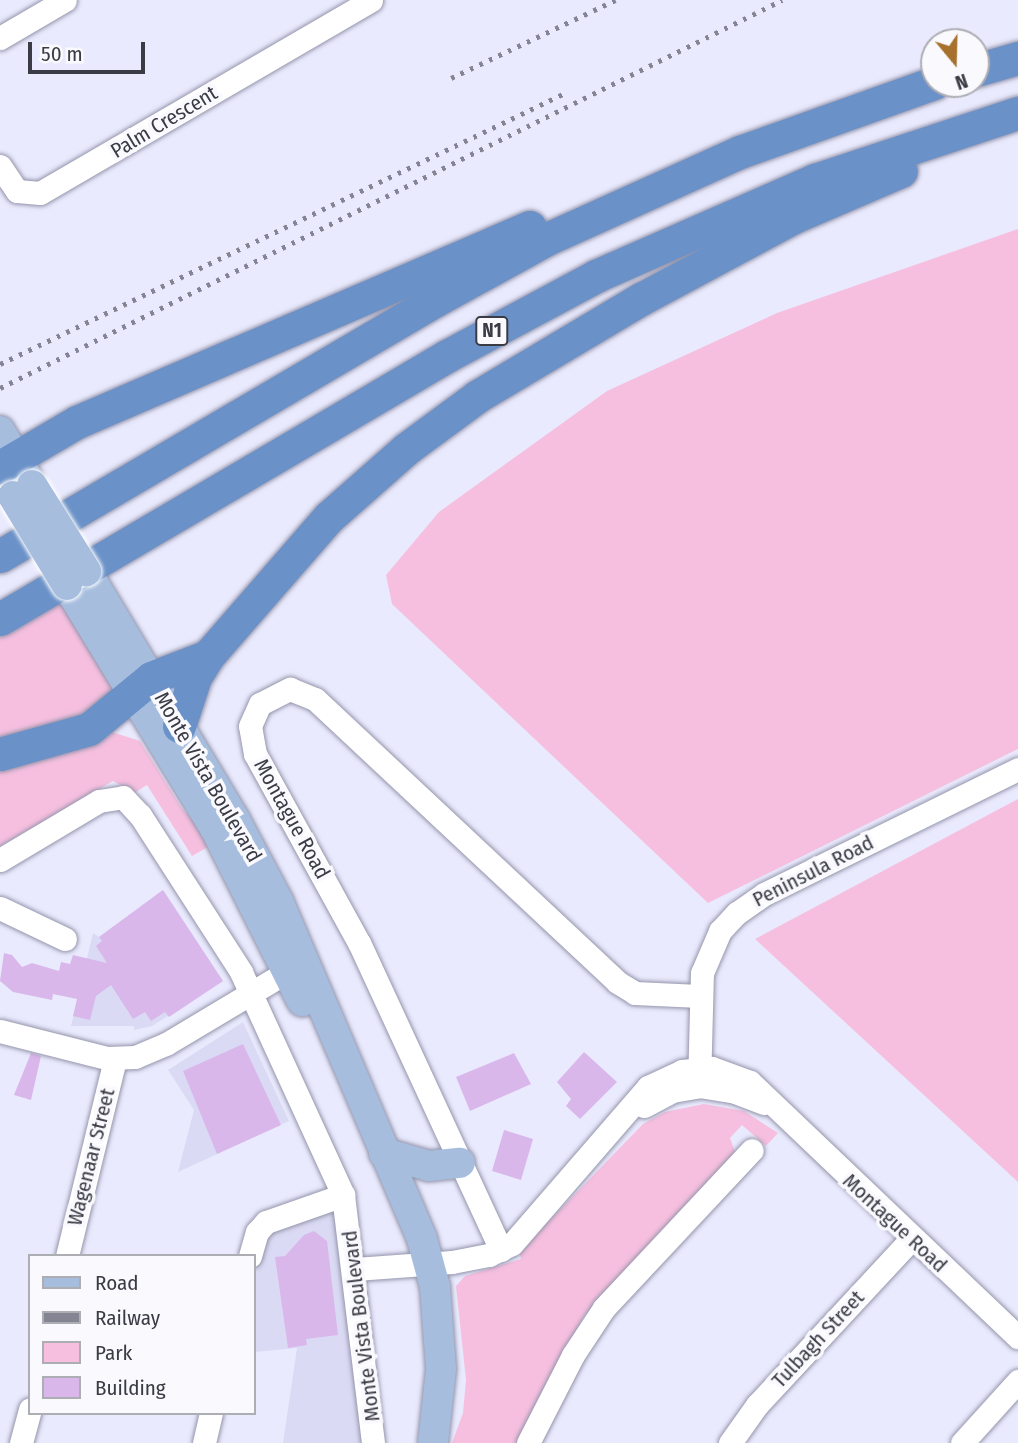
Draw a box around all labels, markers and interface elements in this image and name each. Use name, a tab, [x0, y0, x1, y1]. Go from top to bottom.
scale bar	[32, 28, 149, 72]
north arrow	[920, 28, 990, 98]
text: 50 m	[41, 41, 83, 67]
text: N	[952, 69, 970, 94]
street label: Palm Crescent	[106, 80, 222, 164]
road number: N1	[475, 316, 510, 346]
street label: Monte Vista Boulevard	[149, 687, 267, 867]
street label: Montague Road	[249, 755, 335, 883]
street label: Peninsula Road	[748, 830, 878, 912]
street label: Wagenaar Street	[62, 1086, 120, 1228]
street label: Montague Road	[838, 1168, 952, 1278]
street label: Monte Vista Boulevard	[337, 1229, 385, 1423]
legend	[28, 1254, 256, 1415]
text: Road	[95, 1270, 139, 1296]
street label: Tulbagh Street	[767, 1285, 869, 1393]
text: Railway	[95, 1305, 160, 1331]
text: Park	[95, 1340, 132, 1366]
text: Building	[95, 1375, 166, 1401]

